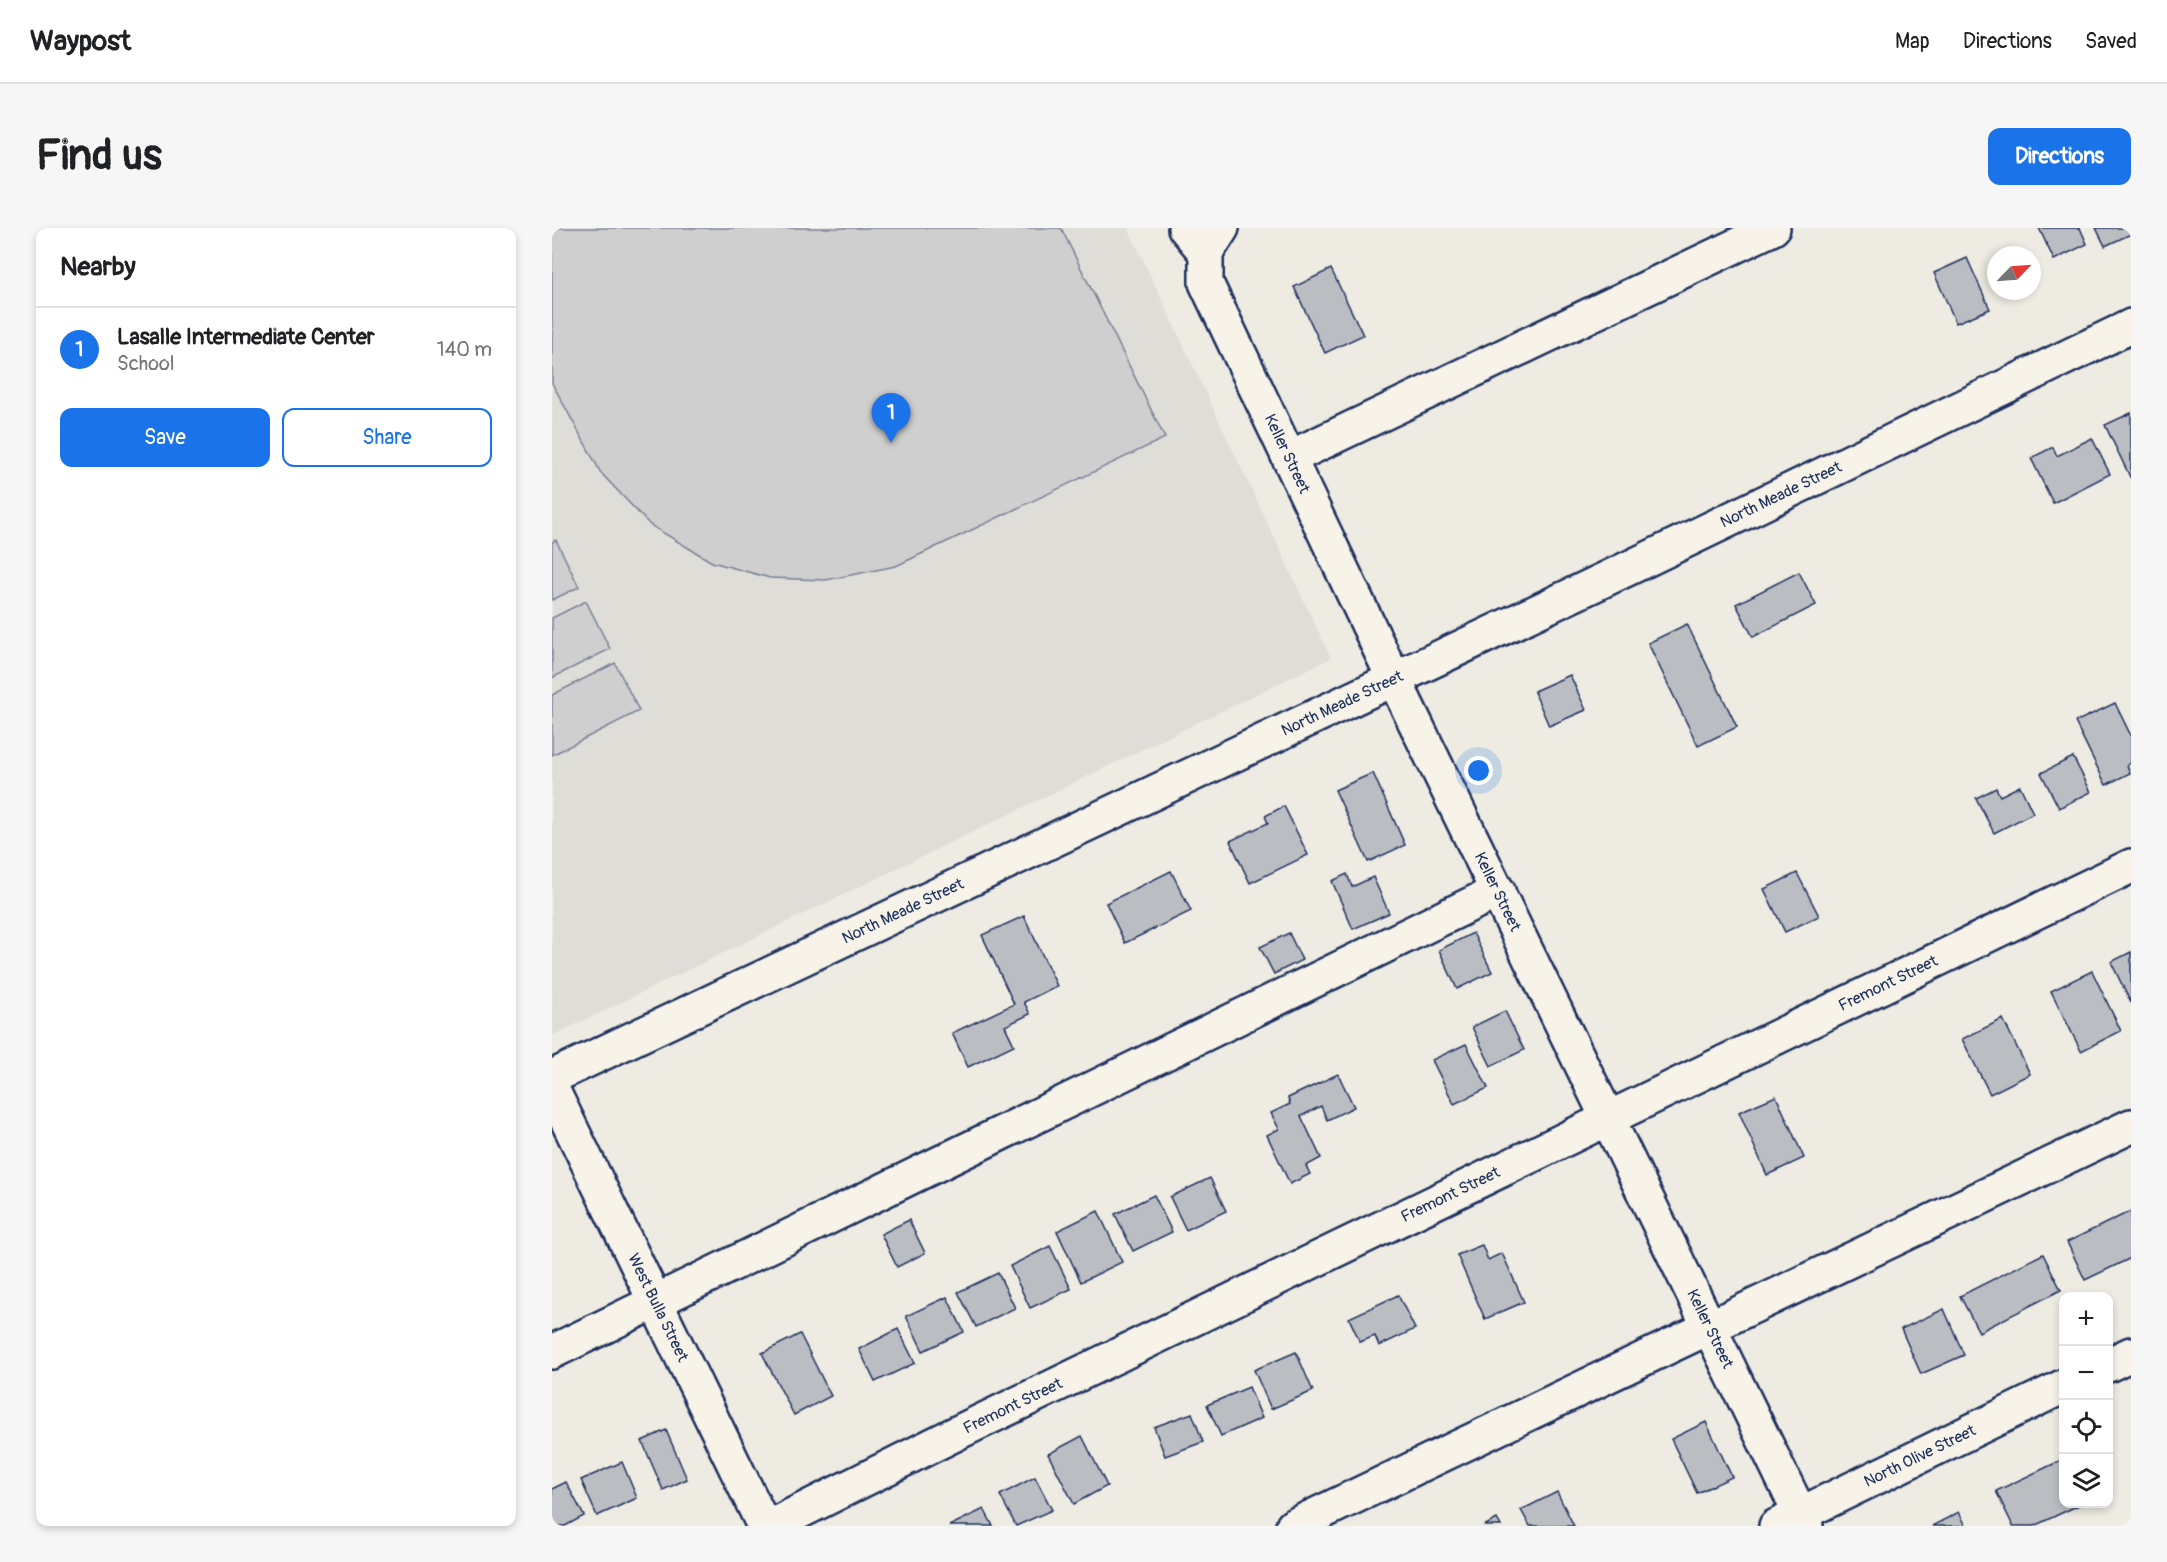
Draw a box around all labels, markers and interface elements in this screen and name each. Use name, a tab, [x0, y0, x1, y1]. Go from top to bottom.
text: Waypost	[30, 24, 131, 59]
text: Map	[1895, 28, 1930, 55]
text: Directions	[1963, 28, 2052, 55]
text: Saved	[2085, 28, 2137, 55]
button: Directions	[1988, 128, 2131, 185]
text: Find us	[36, 130, 162, 182]
north arrow	[1987, 246, 2041, 300]
text: Nearby	[60, 251, 136, 283]
text: Lasalle Intermediate Center	[117, 323, 375, 351]
text: 1	[76, 337, 83, 362]
text: 140 m	[437, 337, 492, 362]
text: School	[117, 351, 174, 376]
pin: 1	[872, 394, 910, 443]
button: Save	[60, 408, 270, 467]
button: Share	[282, 408, 492, 467]
street label: Keller Street	[1260, 411, 1315, 497]
street label: North Meade Street	[1717, 457, 1845, 532]
street label: North Meade Street	[1278, 666, 1407, 741]
your location	[1464, 756, 1493, 785]
street label: Keller Street	[1470, 849, 1525, 935]
street label: North Meade Street	[839, 874, 967, 949]
street label: Fremont Street	[1835, 951, 1941, 1016]
street label: Fremont Street	[1398, 1162, 1504, 1227]
street label: West Bulla Street	[623, 1250, 693, 1365]
street label: Keller Street	[1682, 1286, 1738, 1372]
map controls	[2059, 1292, 2113, 1508]
button: +	[2059, 1292, 2113, 1346]
button: −	[2059, 1346, 2113, 1400]
street label: Fremont Street	[960, 1373, 1066, 1438]
button: locate	[2059, 1400, 2113, 1454]
street label: North Olive Street	[1861, 1420, 1980, 1492]
button: layers	[2059, 1454, 2113, 1508]

